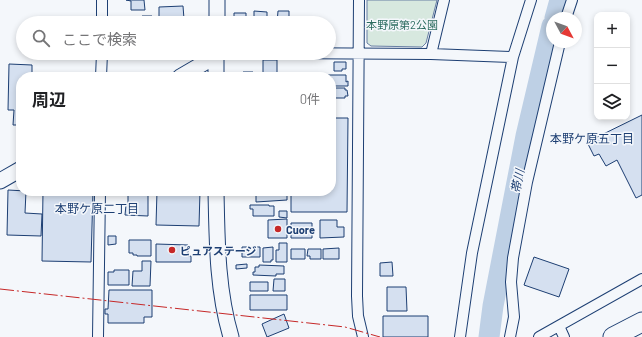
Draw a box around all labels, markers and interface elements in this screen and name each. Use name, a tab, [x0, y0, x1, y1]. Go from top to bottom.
north arrow	[546, 12, 582, 48]
map controls	[594, 12, 630, 120]
button: +	[594, 12, 630, 48]
search box	[16, 16, 336, 60]
park label: 本野原第2公園	[366, 18, 438, 31]
icon: search	[30, 27, 52, 49]
text: ここで検索	[62, 30, 137, 48]
button: −	[594, 48, 630, 84]
button: layers	[594, 84, 630, 120]
text: 周辺	[32, 89, 66, 109]
text: 0件	[300, 91, 320, 107]
district label: 本野ケ原五丁目	[550, 131, 634, 145]
water label: 帯川	[508, 166, 527, 194]
district label: 本野ケ原二丁目	[55, 201, 139, 215]
place label: Cuore	[286, 223, 315, 236]
marker: Cuore	[273, 224, 283, 234]
place label: ピュアステージ	[180, 244, 257, 257]
marker: ピュアステージ	[167, 245, 177, 255]

